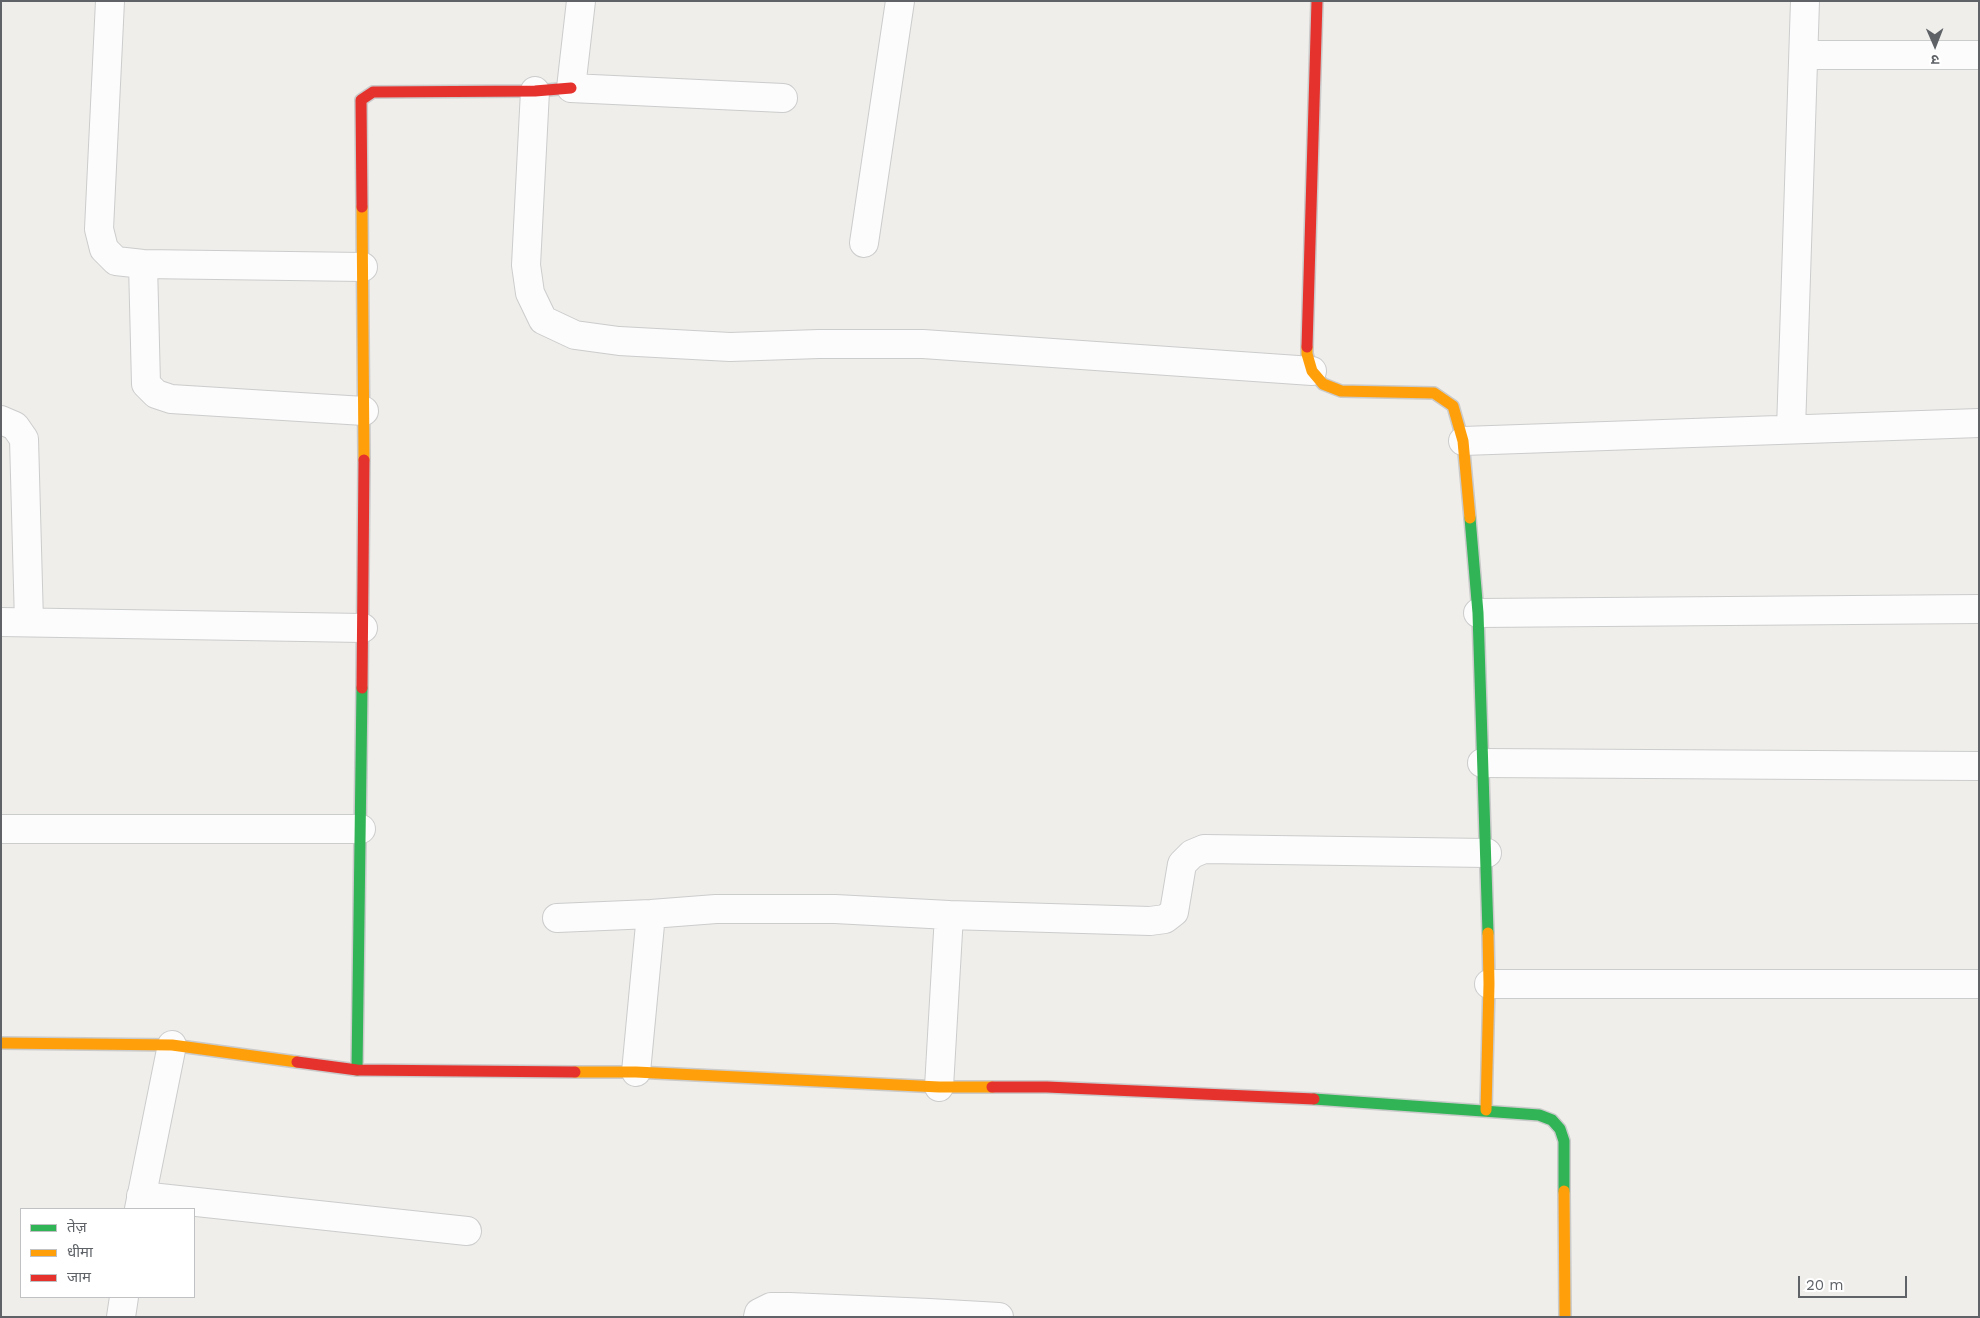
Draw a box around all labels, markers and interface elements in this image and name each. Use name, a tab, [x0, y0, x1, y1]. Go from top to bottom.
north arrow	[1910, 20, 1960, 70]
text: उ	[1931, 52, 1940, 68]
legend	[20, 1208, 195, 1298]
text: तेज़	[67, 1218, 87, 1236]
text: धीमा	[67, 1243, 93, 1261]
scale bar	[1800, 1266, 1909, 1298]
text: जाम	[67, 1268, 91, 1286]
text: 20 m	[1806, 1276, 1844, 1294]

